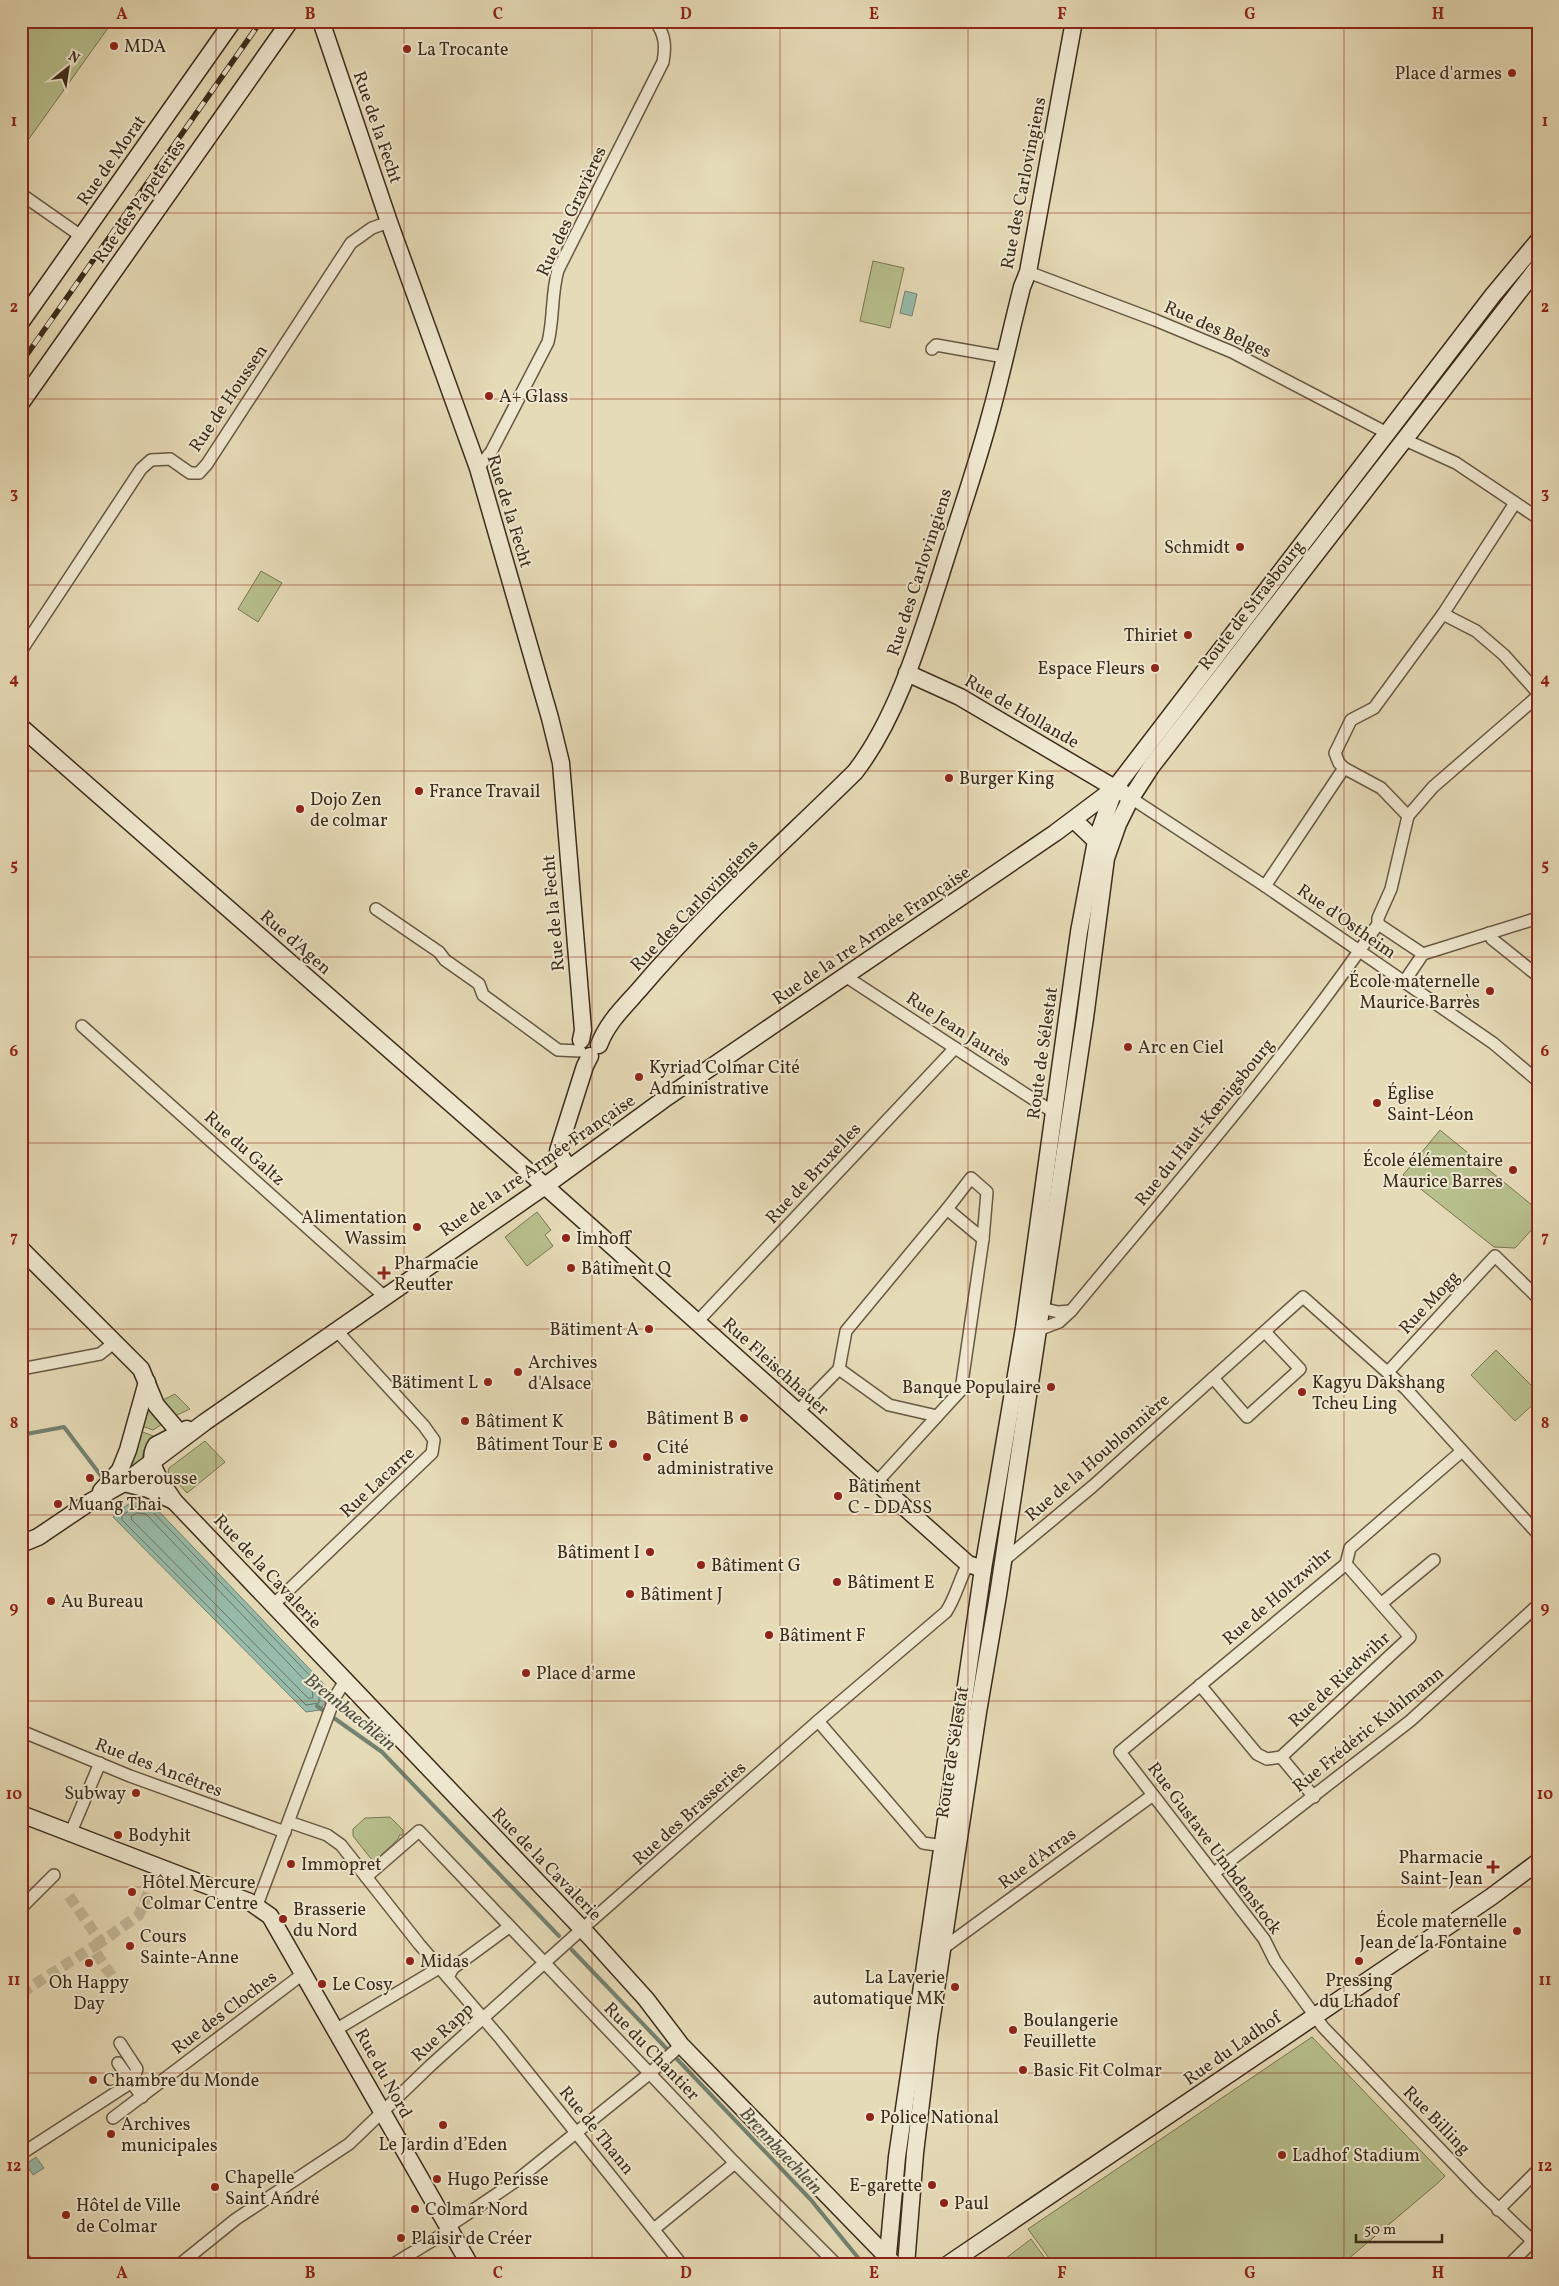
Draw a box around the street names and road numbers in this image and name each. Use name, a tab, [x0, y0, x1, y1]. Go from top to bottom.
street label: Rue de la Fecht	[346, 68, 407, 187]
street label: Rue des Carlovingiens	[996, 95, 1053, 272]
street label: Rue de Morat	[72, 111, 153, 211]
street label: Rue des Papeteries	[88, 135, 193, 269]
street label: Rue des Gravières	[531, 142, 613, 281]
street label: Rue des Belges	[1160, 296, 1275, 365]
street label: Rue de Houssen	[184, 340, 275, 458]
street label: Rue de la Fecht	[479, 452, 538, 571]
street label: Rue des Carlovingiens	[882, 485, 959, 659]
street label: Route de Strasbourg	[1193, 536, 1311, 676]
street label: Rue de Hollande	[959, 669, 1083, 755]
street label: Rue des Carlovingiens	[625, 834, 765, 978]
street label: Rue de la Fecht	[537, 853, 572, 972]
street label: Rue de la 1re Armée Française	[768, 861, 976, 1012]
street label: Rue d'Ostheim	[1291, 879, 1401, 966]
street label: Rue d'Agen	[254, 905, 336, 981]
street label: Route de Sélestat	[1022, 985, 1065, 1121]
street label: Rue Jean Jaurès	[901, 987, 1016, 1074]
street label: Rue du Haut-Kœnigsbourg	[1130, 1034, 1281, 1212]
street label: Rue de la 1re Armée Française	[435, 1089, 641, 1244]
street label: Rue du Galtz	[198, 1106, 290, 1192]
street label: Rue de Bruxelles	[761, 1118, 868, 1230]
street label: Rue Mogg	[1394, 1266, 1466, 1340]
street label: Rue Fleischhauer	[716, 1312, 834, 1422]
street label: Rue de la Houblonnière	[1020, 1388, 1176, 1528]
street label: Rue Lacarre	[335, 1442, 421, 1524]
street label: Rue de la Cavalerie	[207, 1509, 327, 1635]
street label: Rue de Holtzwihr	[1218, 1542, 1339, 1652]
street label: Rue de Riedwihr	[1284, 1626, 1397, 1734]
street label: Rue Frédéric Kuhlmann	[1288, 1661, 1450, 1799]
street label: Route de Sélestat	[931, 1684, 976, 1820]
street label: Rue des Ancêtres	[91, 1733, 226, 1804]
street label: Rue des Brasseries	[628, 1756, 752, 1872]
street label: Rue Gustave Umbdenstock	[1141, 1758, 1287, 1940]
street label: Rue de la Cavalerie	[485, 1803, 607, 1927]
street label: Rue d'Arras	[994, 1822, 1082, 1896]
street label: Rue des Cloches	[167, 1965, 283, 2061]
street label: Rue du Chantier	[597, 1997, 705, 2107]
street label: Rue Rapp	[407, 1998, 480, 2068]
street label: Rue du Ladhof	[1179, 2005, 1288, 2092]
street label: Rue du Nord	[348, 2024, 418, 2123]
street label: Rue de Thann	[552, 2081, 640, 2181]
street label: Rue Billing	[1397, 2081, 1475, 2161]

